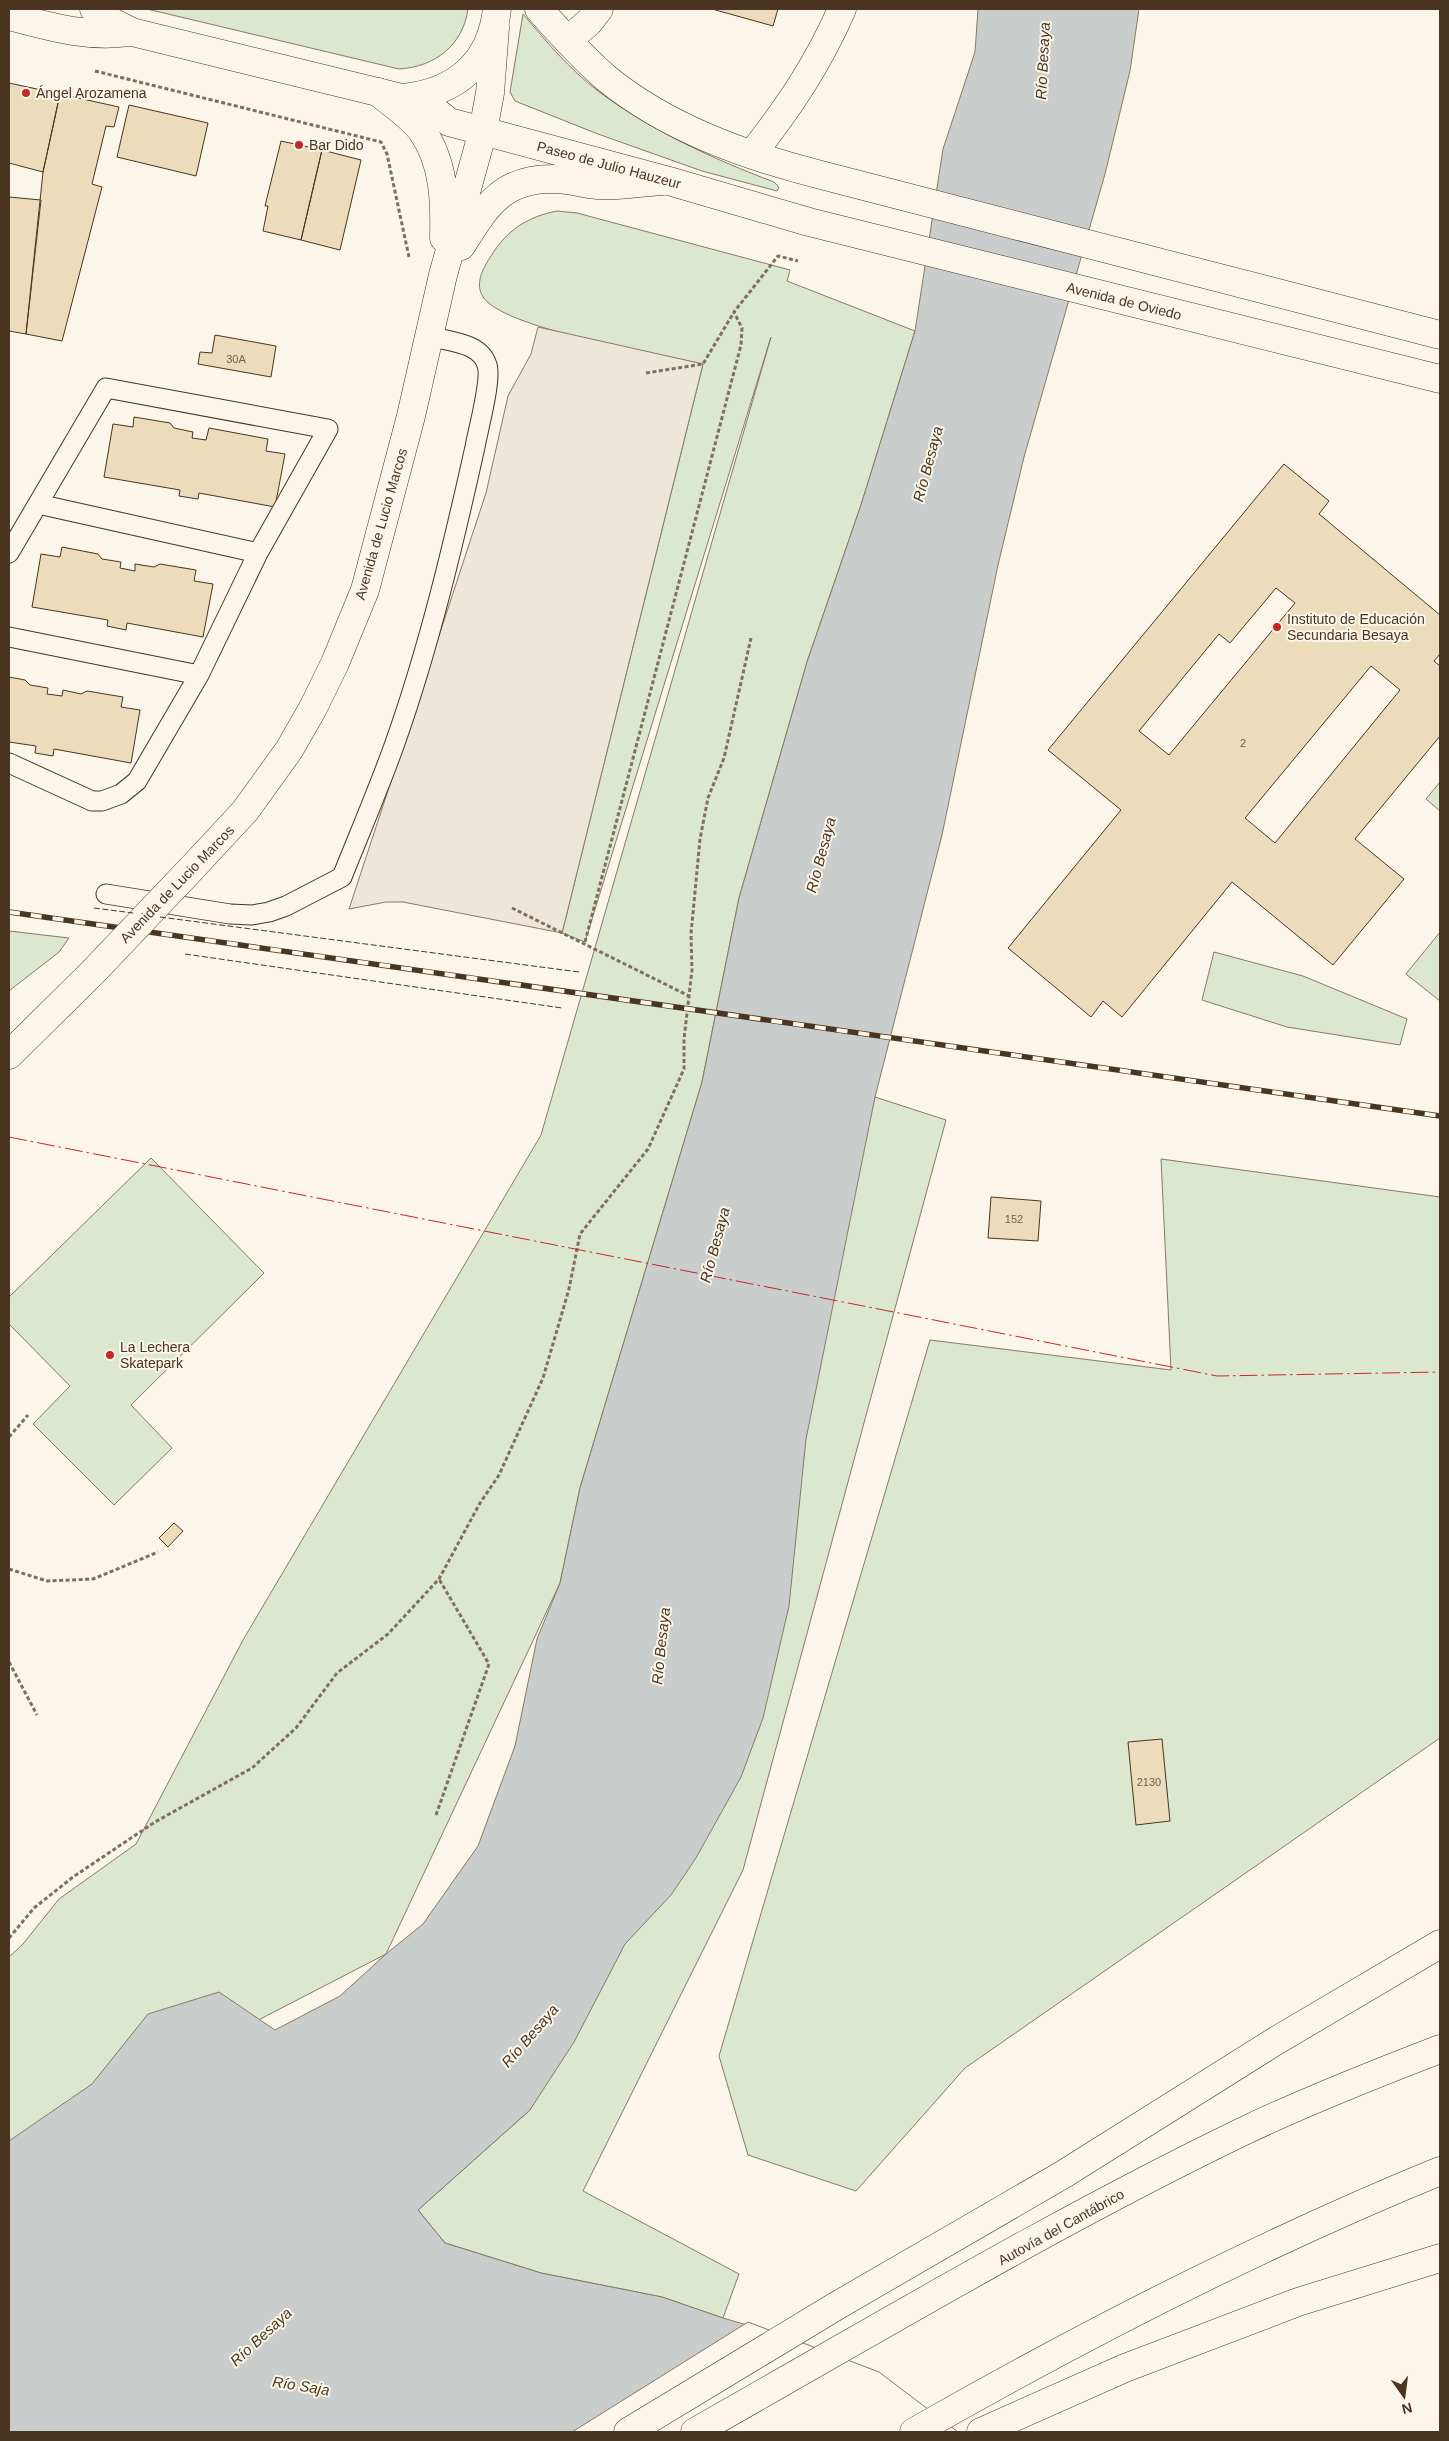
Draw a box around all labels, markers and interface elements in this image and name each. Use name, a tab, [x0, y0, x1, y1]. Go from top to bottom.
water label: Río Besaya	[1032, 22, 1053, 100]
place label: Ángel Arozamena	[36, 85, 147, 101]
marker: Ángel Arozamena	[20, 87, 32, 99]
place label: Bar Dido	[309, 137, 364, 153]
street label: Paseo de Julio Hauzeur	[535, 138, 683, 192]
marker: Bar Dido	[293, 139, 305, 151]
street label: Avenida de Oviedo	[1065, 279, 1183, 323]
house number: 30A	[226, 353, 246, 365]
water label: Río Besaya	[909, 424, 946, 504]
street label: Avenida de Lucio Marcos	[352, 446, 410, 602]
place label: Instituto de Educación Secundaria Besaya	[1287, 611, 1425, 643]
marker: Instituto de Educación Secundaria Besaya	[1271, 621, 1283, 633]
house number: 2	[1240, 737, 1246, 749]
water label: Río Besaya	[802, 815, 839, 895]
street label: Avenida de Lucio Marcos	[117, 822, 237, 946]
water label: Río Besaya	[696, 1205, 733, 1285]
house number: 152	[1005, 1213, 1023, 1225]
place label: La Lechera Skatepark	[120, 1339, 190, 1371]
marker: La Lechera Skatepark	[104, 1349, 116, 1361]
water label: Río Besaya	[648, 1606, 673, 1685]
house number: 2130	[1137, 1776, 1161, 1788]
water label: Río Besaya	[498, 2001, 561, 2071]
street label: Autovía del Cantábrico	[995, 2186, 1127, 2268]
water label: Río Besaya	[227, 2304, 295, 2369]
north arrow	[1379, 2371, 1429, 2421]
water label: Río Saja	[271, 2373, 331, 2398]
text: N	[1400, 2400, 1414, 2418]

